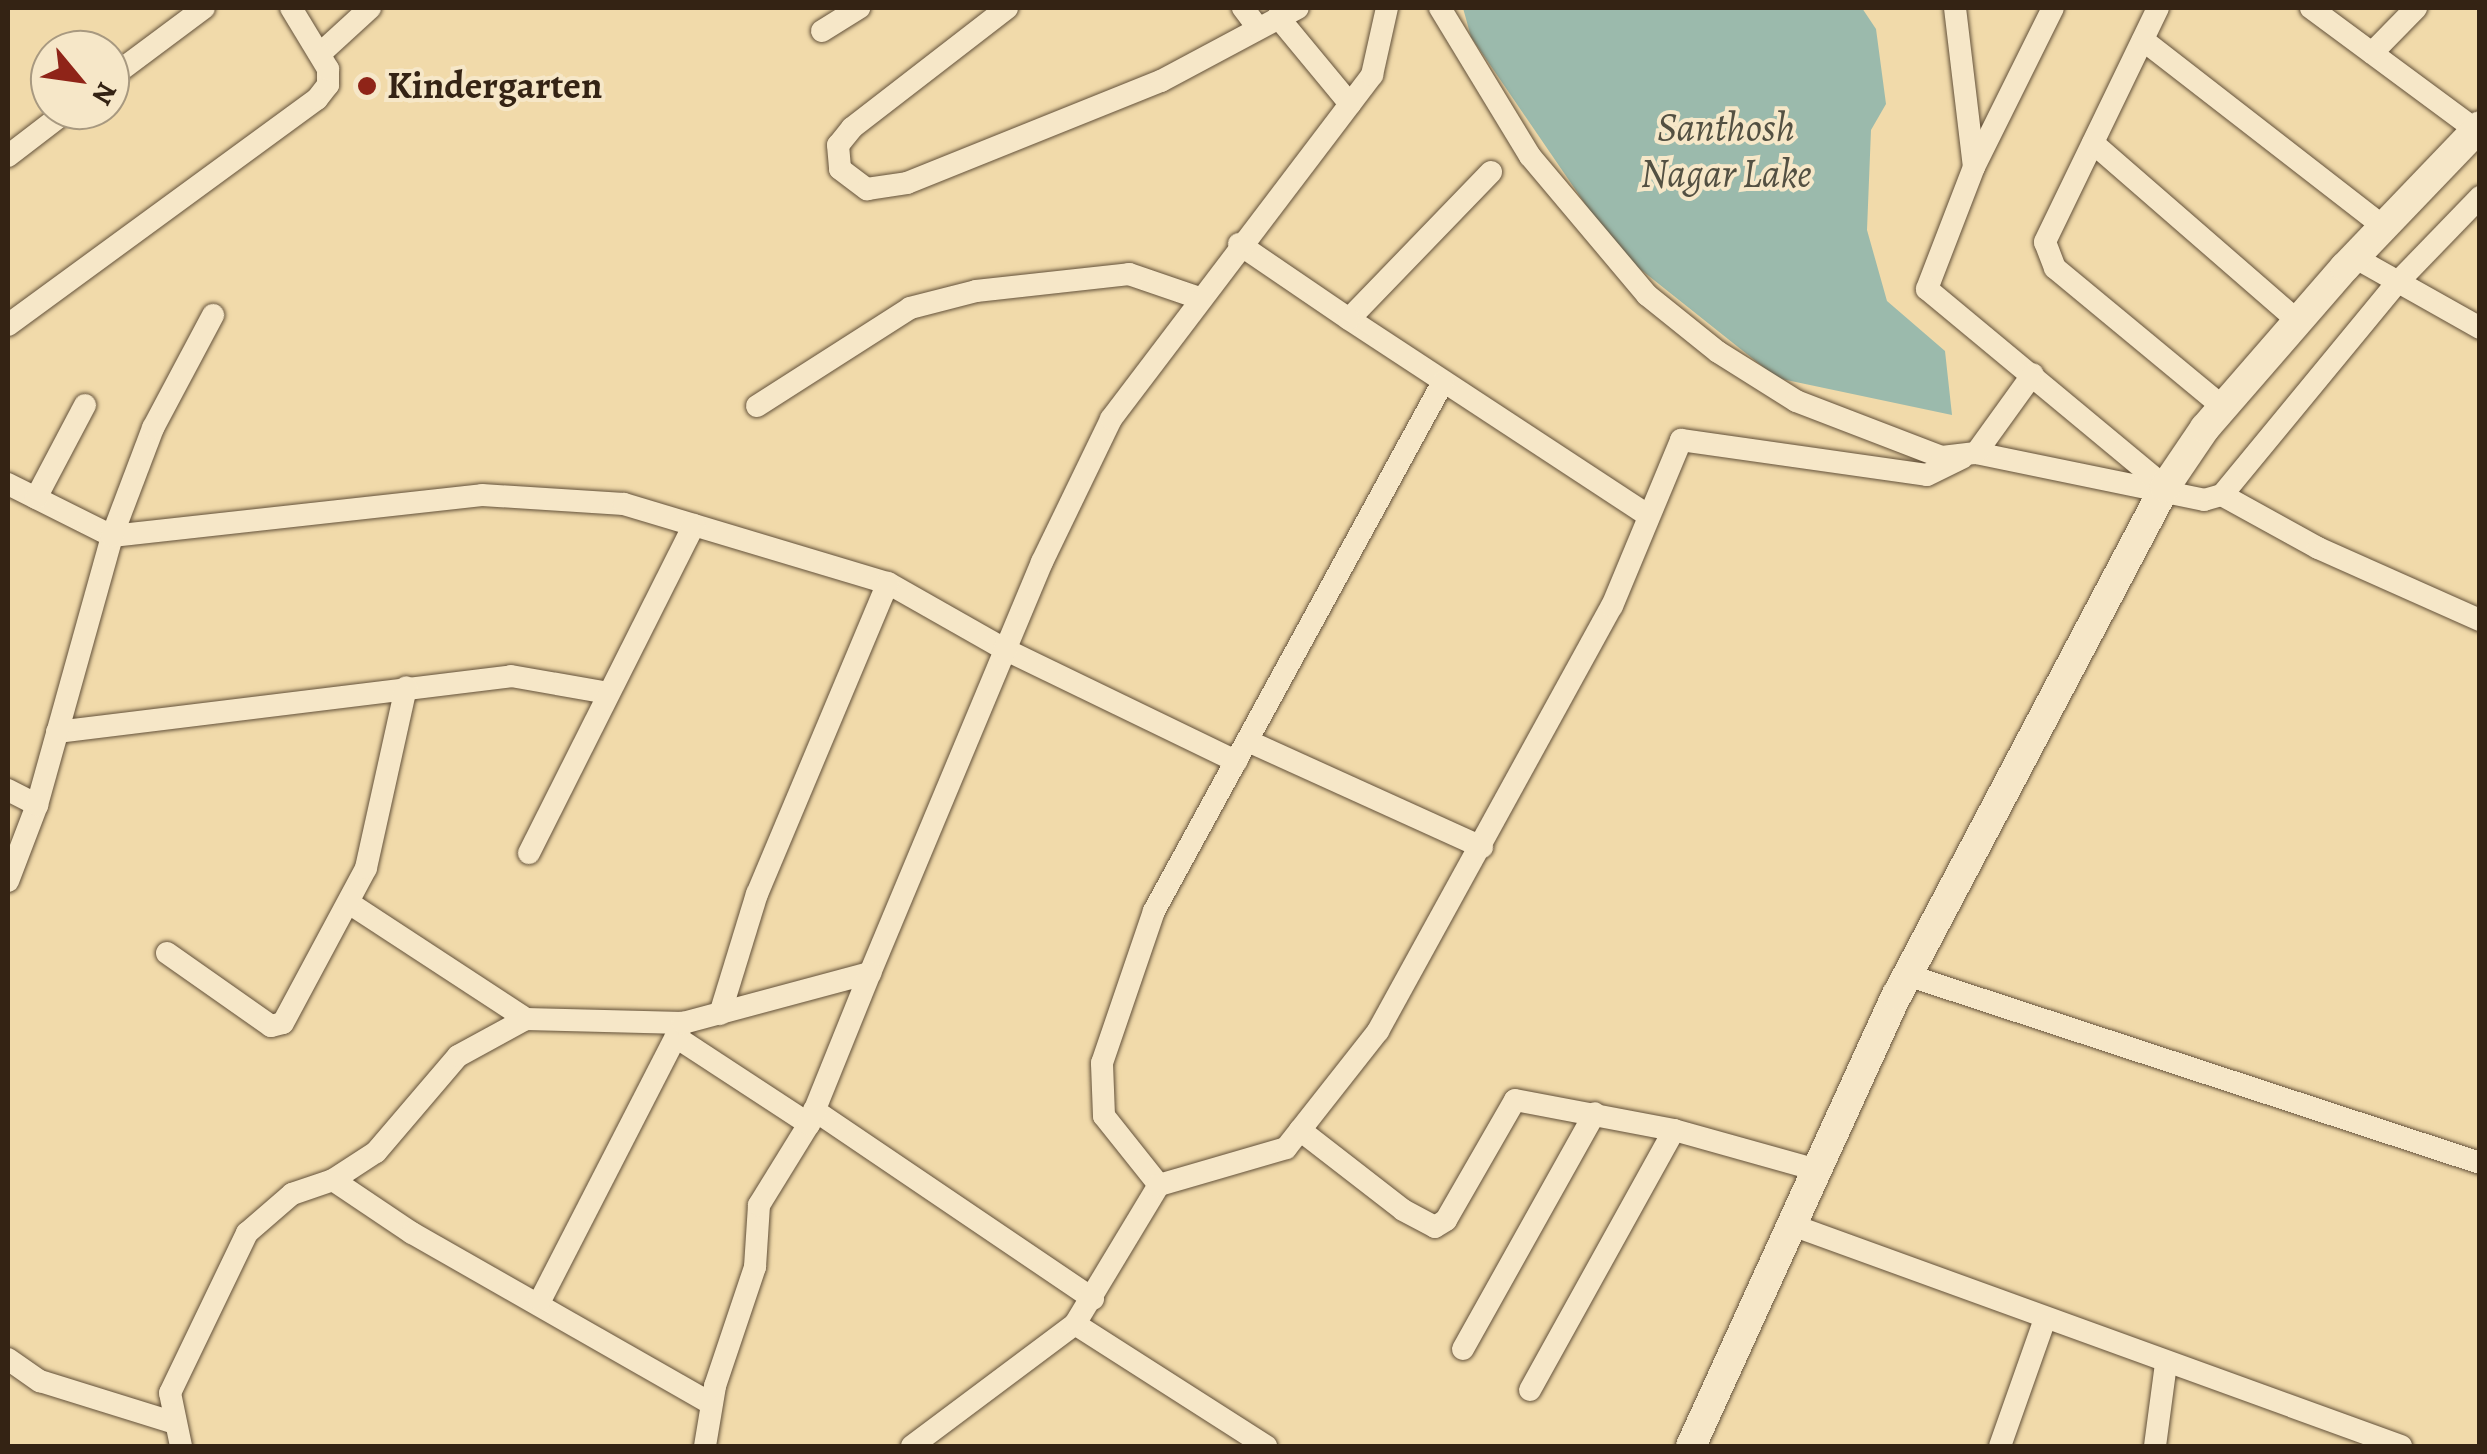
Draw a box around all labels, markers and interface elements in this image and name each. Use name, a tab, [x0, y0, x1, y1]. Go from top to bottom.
north arrow	[30, 30, 130, 130]
place label: Kindergarten	[387, 63, 602, 109]
text: N	[83, 75, 126, 112]
marker: Kindergarten	[356, 75, 378, 97]
water label: Santhosh Nagar Lake	[1640, 104, 1812, 198]

